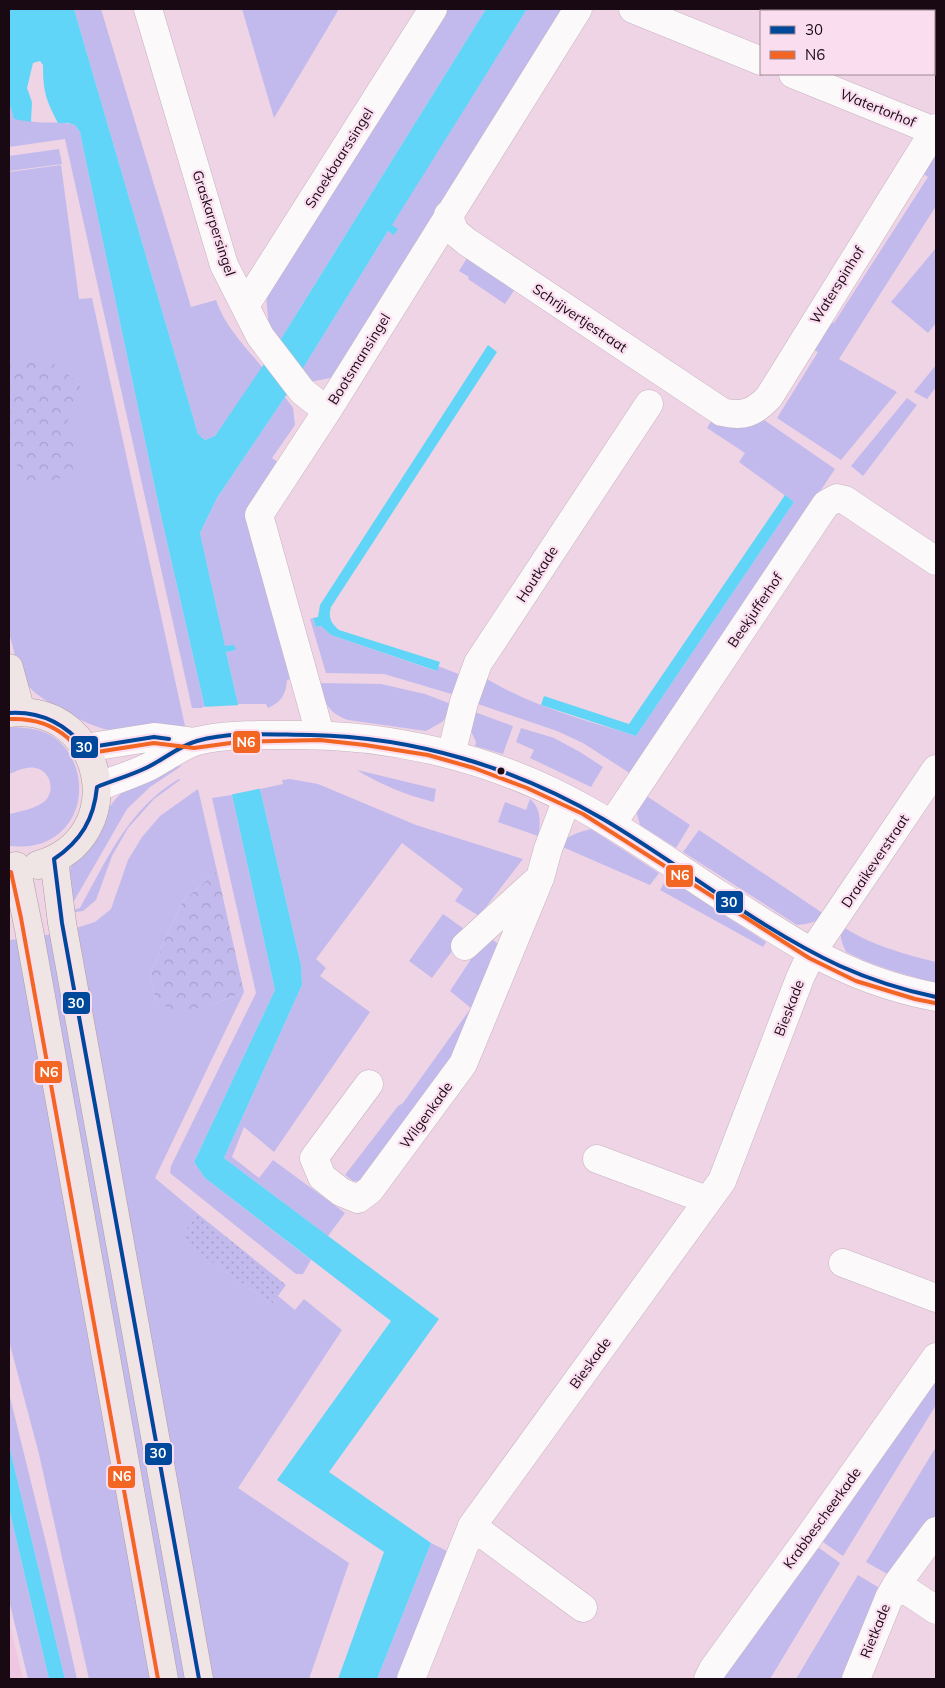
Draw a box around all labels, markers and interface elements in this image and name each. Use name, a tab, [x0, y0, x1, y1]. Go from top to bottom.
legend	[760, 10, 935, 75]
text: 30	[805, 20, 823, 39]
text: N6	[805, 45, 825, 64]
street label: Watertorhof	[838, 85, 919, 131]
street label: Snoekbaarssingel	[301, 105, 377, 211]
street label: Graskarpersingel	[188, 168, 240, 278]
street label: Waterspinhof	[806, 243, 868, 327]
street label: Schrijvertjestraat	[529, 280, 631, 356]
street label: Bootsmansingel	[324, 310, 394, 408]
street label: Houtkade	[512, 543, 562, 605]
street label: Beekjufferhof	[723, 569, 787, 651]
line badge: N6	[232, 730, 261, 754]
text: N6	[237, 733, 255, 751]
line badge: 30	[70, 735, 99, 759]
text: 30	[76, 738, 92, 756]
unlabelled marker	[496, 766, 506, 776]
street label: Draaikeverstraat	[837, 811, 913, 911]
line badge: N6	[665, 864, 694, 888]
text: N6	[671, 866, 689, 884]
line badge: 30	[715, 890, 744, 914]
text: 30	[721, 893, 737, 911]
street label: Bieskade	[770, 977, 808, 1039]
line badge: 30	[62, 991, 91, 1015]
text: 30	[68, 994, 84, 1012]
line badge: N6	[34, 1060, 63, 1084]
text: N6	[40, 1063, 58, 1081]
street label: Wilgenkade	[396, 1078, 456, 1152]
street label: Bieskade	[565, 1334, 615, 1392]
line badge: 30	[144, 1442, 173, 1466]
text: 30	[150, 1444, 166, 1462]
street label: Krabbescheerkade	[779, 1464, 865, 1572]
line badge: N6	[107, 1465, 136, 1489]
text: N6	[113, 1467, 131, 1485]
street label: Rietkade	[856, 1601, 894, 1661]

